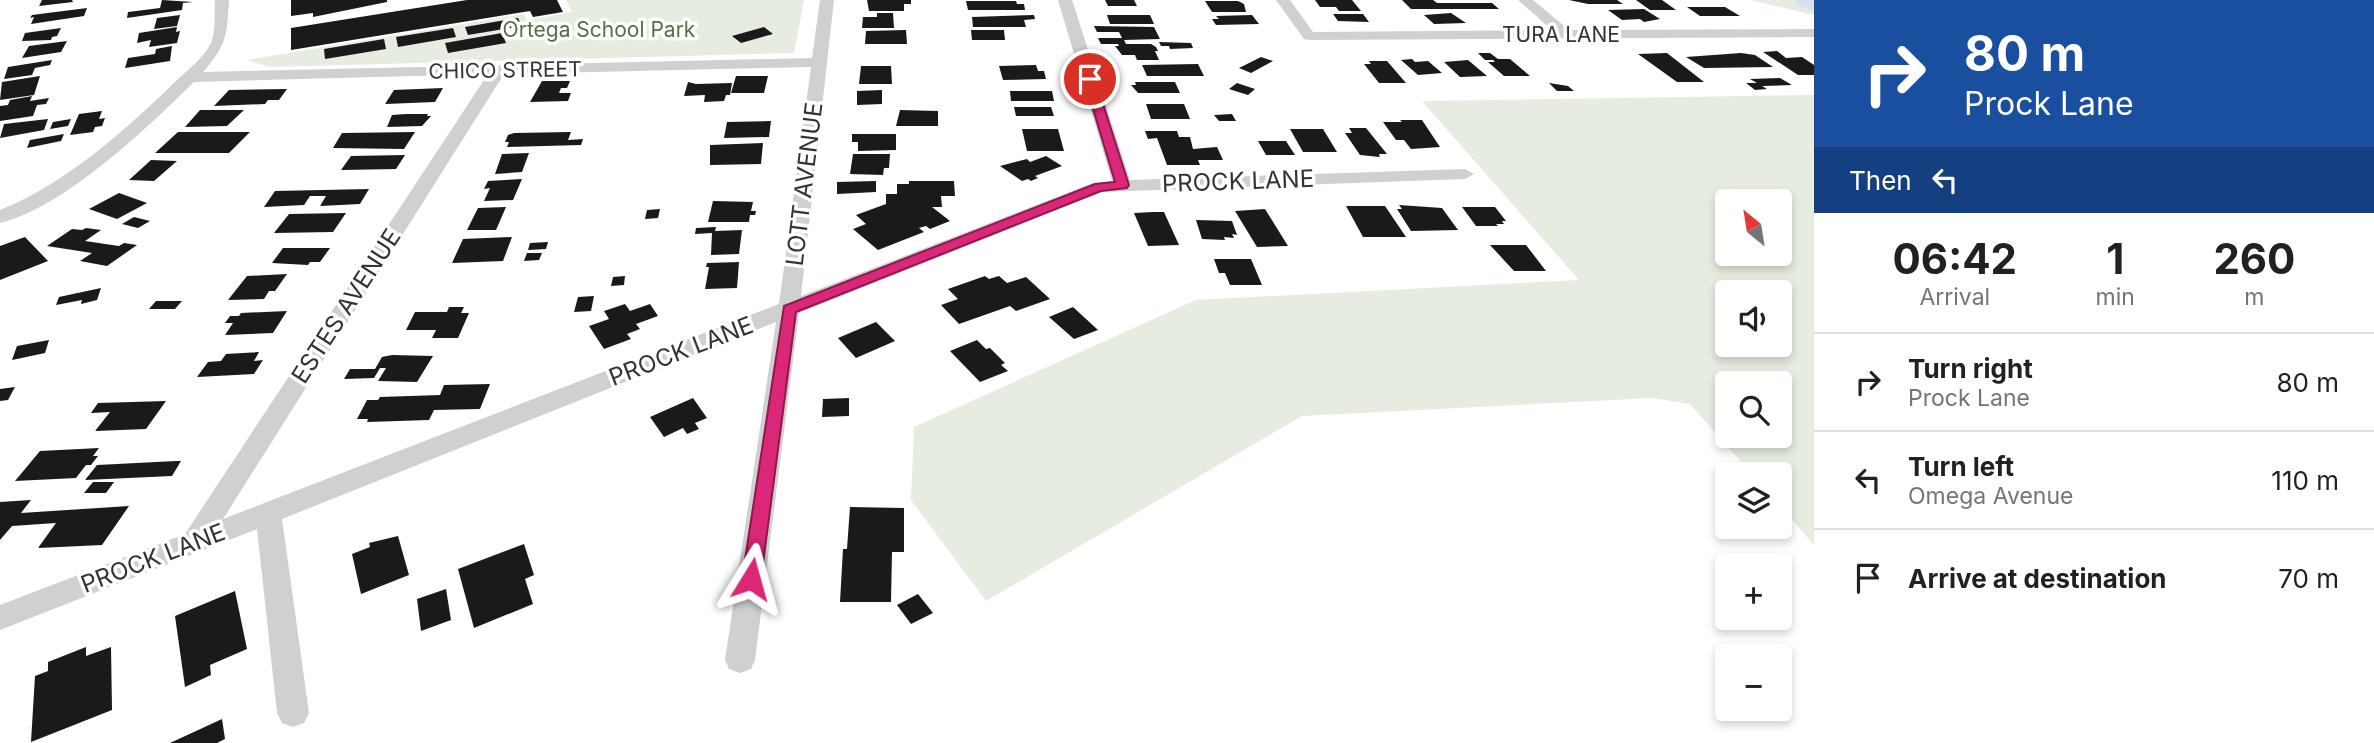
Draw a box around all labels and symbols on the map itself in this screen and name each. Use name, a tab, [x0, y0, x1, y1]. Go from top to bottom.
park label: Ortega School Park	[503, 17, 696, 42]
street label: TURA LANE	[1502, 22, 1620, 47]
pin	[1060, 49, 1120, 109]
street label: CHICO STREET	[428, 56, 582, 84]
street label: LOTT AVENUE	[780, 101, 828, 267]
street label: PROCK LANE	[1161, 164, 1315, 198]
north arrow	[1715, 189, 1792, 266]
street label: ESTES AVENUE	[285, 223, 407, 389]
street label: PROCK LANE	[605, 310, 757, 392]
street label: PROCK LANE	[77, 517, 229, 599]
position arrow	[714, 542, 788, 616]

